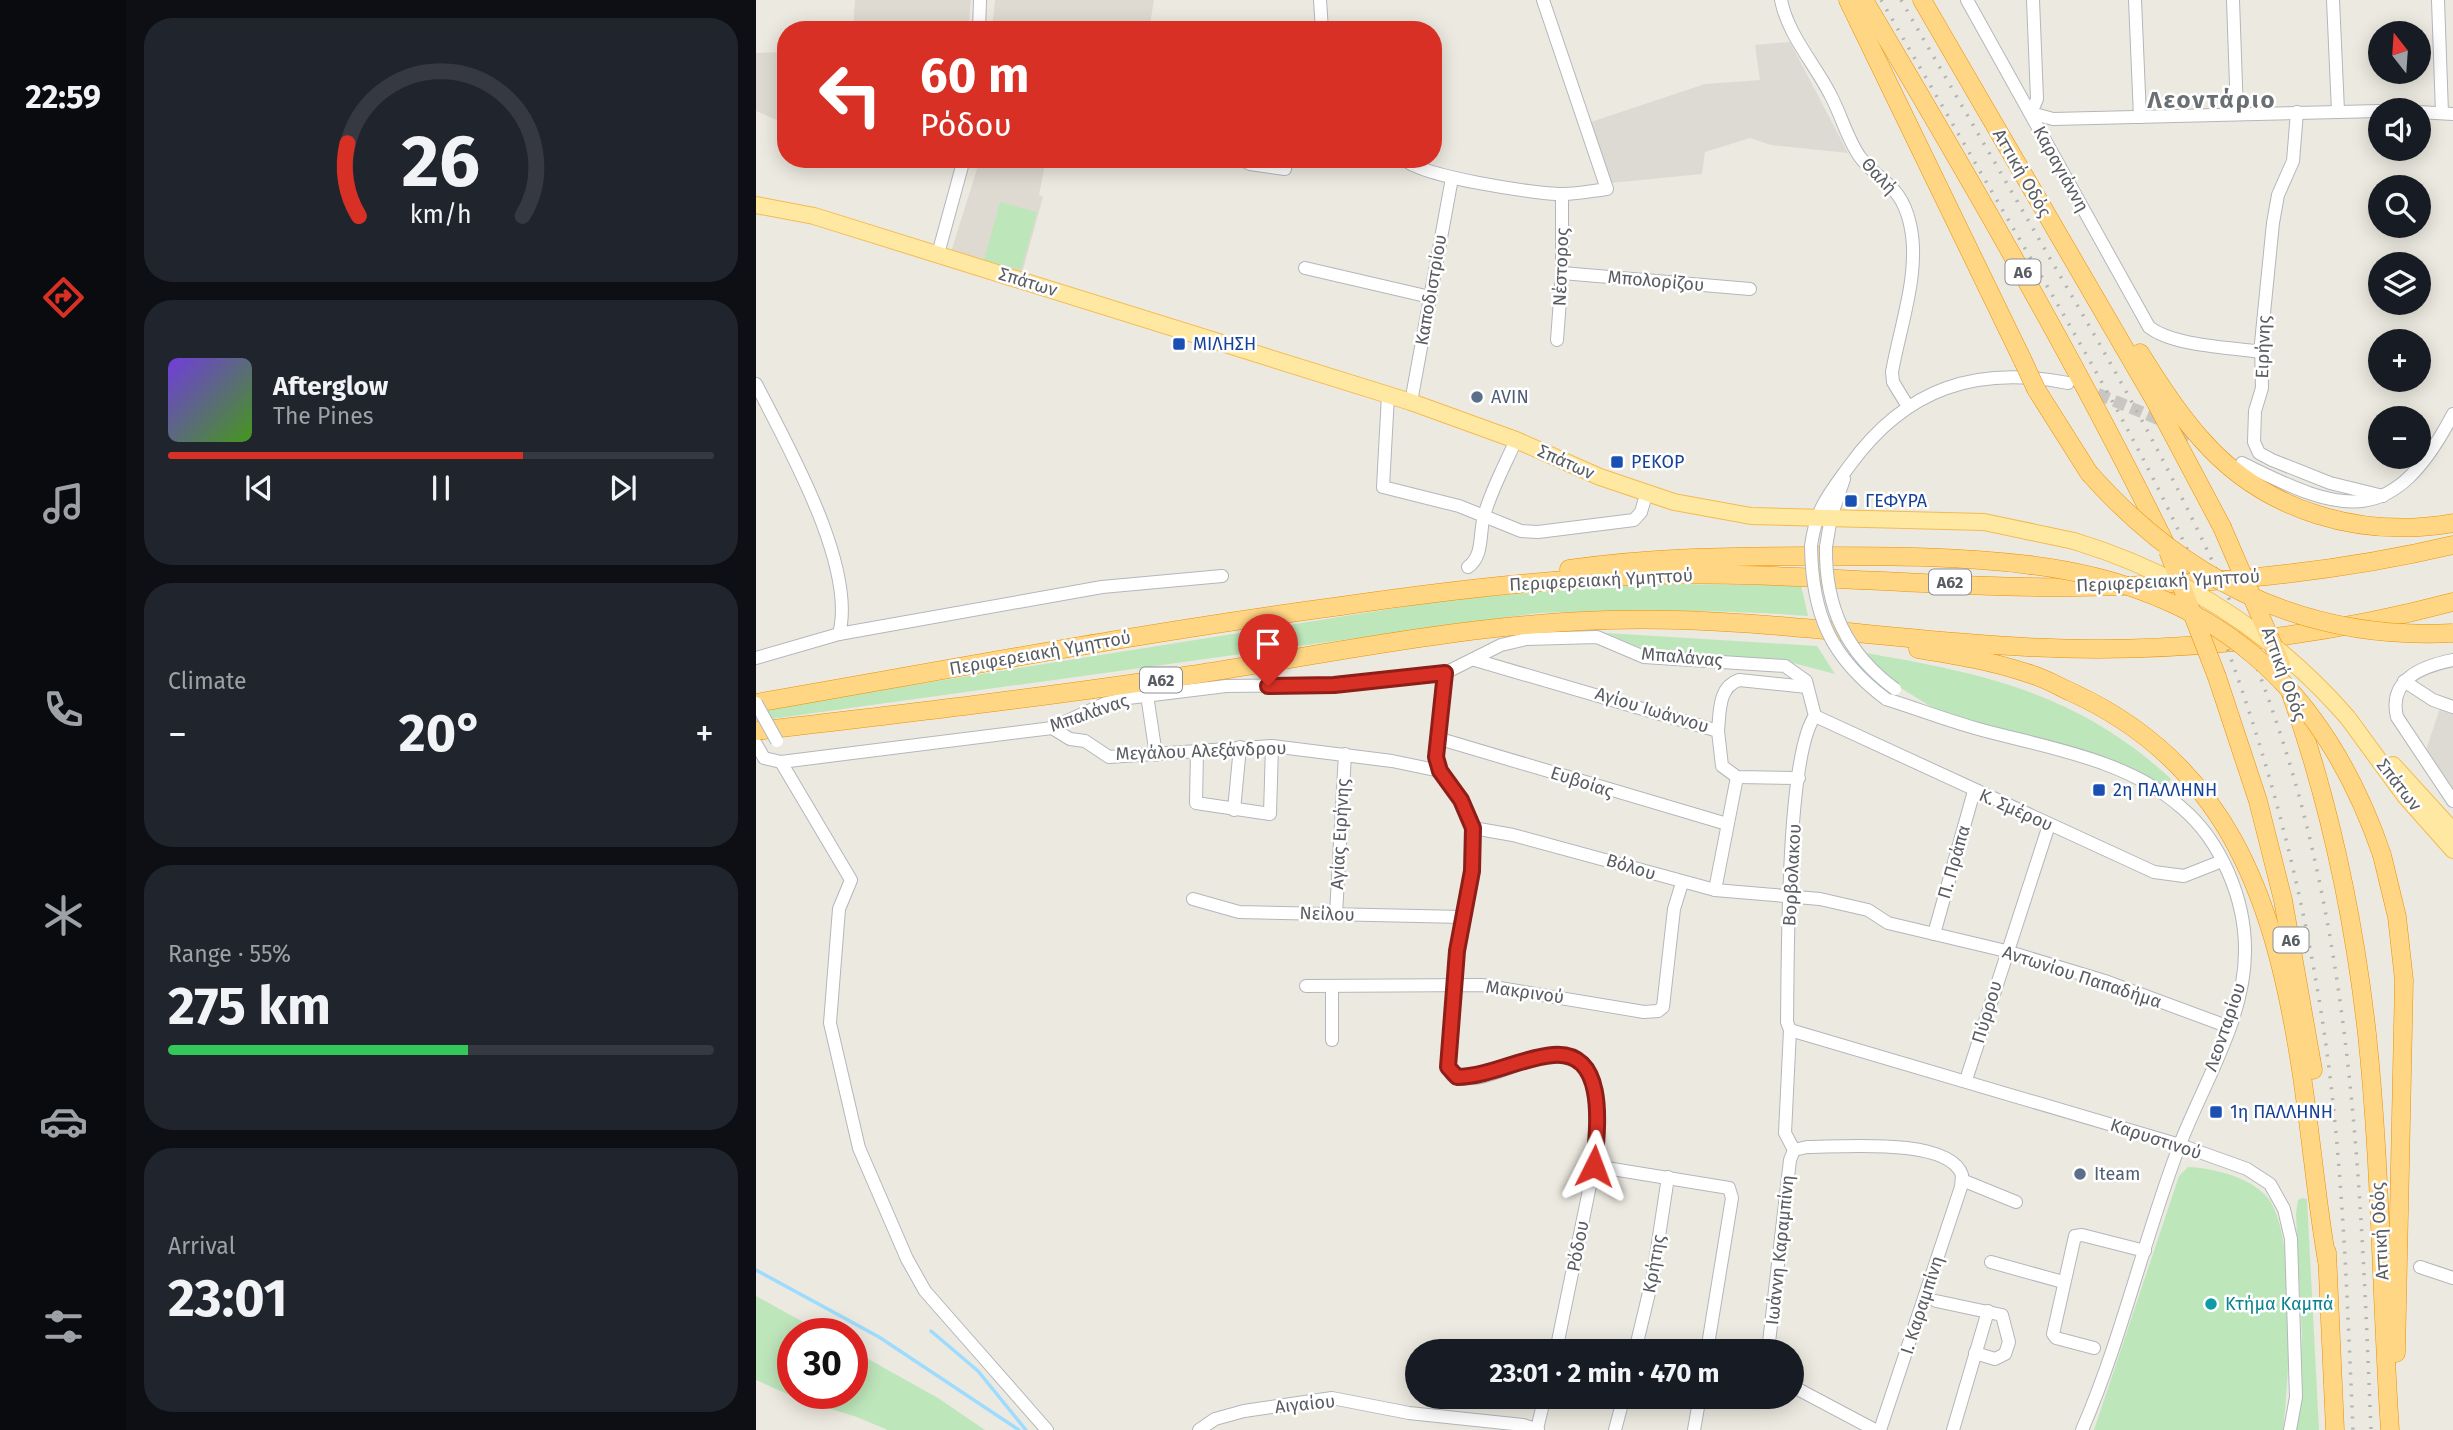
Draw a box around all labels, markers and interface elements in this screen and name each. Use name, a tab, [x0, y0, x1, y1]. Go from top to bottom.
north arrow	[2368, 21, 2431, 84]
map controls	[2368, 21, 2431, 469]
text: 60 m	[920, 46, 1029, 105]
icon: left	[805, 49, 896, 140]
text: 22:59	[25, 78, 101, 116]
district label: Λεοντάριο	[2146, 86, 2277, 114]
button: sound	[2368, 98, 2431, 161]
text: Ρόδου	[920, 106, 1012, 144]
text: 26	[402, 119, 480, 206]
street label: Καραγιάννη	[2028, 122, 2094, 216]
street label: Αττική Οδός	[1988, 125, 2056, 221]
street label: Θαλή	[1856, 153, 1902, 199]
button: search	[2368, 175, 2431, 238]
text: km/h	[410, 200, 472, 230]
street label: Νέστορος	[1549, 227, 1573, 307]
street label: Καποδιστρίου	[1410, 233, 1452, 347]
button: layers	[2368, 252, 2431, 315]
road number: Α6	[2006, 260, 2040, 284]
street label: Σπάτων	[996, 263, 1060, 301]
street label: Μπολορίζου	[1607, 266, 1705, 296]
icon: directions	[39, 273, 88, 322]
street label: Ειρήνης	[2251, 314, 2275, 379]
button: +	[2368, 329, 2431, 392]
place label: ΜΙΛΗΣΗ	[1193, 333, 1256, 355]
marker: ΜΙΛΗΣΗ	[1171, 336, 1187, 352]
text: Afterglow	[273, 371, 388, 402]
place label: AVIN	[1491, 386, 1529, 408]
marker: AVIN	[1469, 389, 1485, 405]
text: The Pines	[273, 402, 374, 430]
button: −	[2368, 406, 2431, 469]
street label: Σπάτων	[1534, 440, 1598, 484]
place label: ΡΕΚΟΡ	[1631, 451, 1684, 473]
marker: ΡΕΚΟΡ	[1609, 454, 1625, 470]
icon: previous	[240, 469, 278, 507]
icon: pause	[422, 469, 460, 507]
icon: next	[604, 469, 642, 507]
icon: music	[39, 479, 88, 528]
place label: ΓΕΦΥΡΑ	[1865, 490, 1928, 512]
marker: ΓΕΦΥΡΑ	[1843, 493, 1859, 509]
street label: Περιφερειακή Υμηττού	[1509, 564, 1693, 596]
street label: Περιφερειακή Υμηττού	[2076, 565, 2260, 597]
road number: Α62	[1929, 569, 1971, 594]
pin	[1238, 614, 1298, 686]
street label: Αττική Οδός	[2257, 624, 2311, 724]
icon: arrive	[1249, 625, 1287, 663]
street label: Περιφερειακή Υμηττού	[947, 626, 1133, 680]
street label: Μπαλάνας	[1640, 642, 1724, 672]
text: Climate	[168, 667, 247, 695]
road number: Α62	[1140, 667, 1182, 692]
street label: Αγίου Ιωάννου	[1593, 682, 1711, 738]
icon: phone	[39, 685, 88, 734]
street label: Μπαλάνας	[1047, 689, 1132, 737]
text: 20°	[399, 702, 483, 765]
text: −	[168, 711, 187, 757]
text: +	[695, 711, 714, 757]
street label: Μεγάλου Αλεξάνδρου	[1115, 737, 1287, 765]
street label: Σπάτων	[2372, 755, 2426, 816]
street label: Ευβοίας	[1548, 762, 1617, 803]
street label: Αγίας Ειρήνης	[1326, 777, 1354, 890]
place label: 2η ΠΑΛΛΗΝΗ	[2113, 779, 2217, 801]
marker: 2η ΠΑΛΛΗΝΗ	[2091, 782, 2107, 798]
street label: Κ. Σμέρου	[1976, 784, 2056, 836]
street label: Βορβολακου	[1778, 823, 1806, 927]
street label: Π. Πράπα	[1933, 823, 1975, 901]
street label: Βόλου	[1604, 849, 1658, 885]
icon: climate	[39, 891, 88, 940]
street label: Νείλου	[1299, 902, 1355, 926]
road number: Α6	[2274, 928, 2308, 952]
text: Range · 55%	[168, 940, 291, 968]
street label: Αντωνίου Παπαδήμα	[2000, 941, 2164, 1013]
text: 275 km	[168, 975, 331, 1038]
street label: Μακρινού	[1484, 976, 1566, 1008]
street label: Πύρρου	[1967, 978, 2007, 1046]
street label: Λεονταρίου	[2200, 980, 2250, 1074]
icon: car	[39, 1097, 88, 1146]
place label: 1η ΠΑΛΛΗΝΗ	[2230, 1101, 2333, 1123]
marker: 1η ΠΑΛΛΗΝΗ	[2208, 1104, 2224, 1120]
street label: Καρυστινού	[2107, 1114, 2205, 1164]
position arrow	[1557, 1129, 1631, 1203]
place label: Iteam	[2094, 1163, 2140, 1185]
marker: Iteam	[2072, 1166, 2088, 1182]
street label: Ιωάννη Καραμπίνη	[1761, 1174, 1799, 1326]
street label: Αττική Οδός	[2366, 1181, 2394, 1281]
street label: Ρόδου	[1562, 1219, 1594, 1273]
text: Arrival	[168, 1232, 235, 1260]
street label: Κρήτης	[1638, 1233, 1670, 1295]
street label: Ι. Καραμπίνη	[1896, 1253, 1948, 1357]
text: 23:01	[168, 1267, 288, 1330]
place label: Kτήμα Καμπά	[2225, 1293, 2333, 1315]
marker: Kτήμα Καμπά	[2203, 1296, 2219, 1312]
icon: filters	[39, 1302, 88, 1351]
speed limit sign: 30	[777, 1318, 868, 1409]
text: 23:01 · 2 min · 470 m	[1490, 1358, 1720, 1389]
street label: Αιγαίου	[1274, 1390, 1336, 1418]

